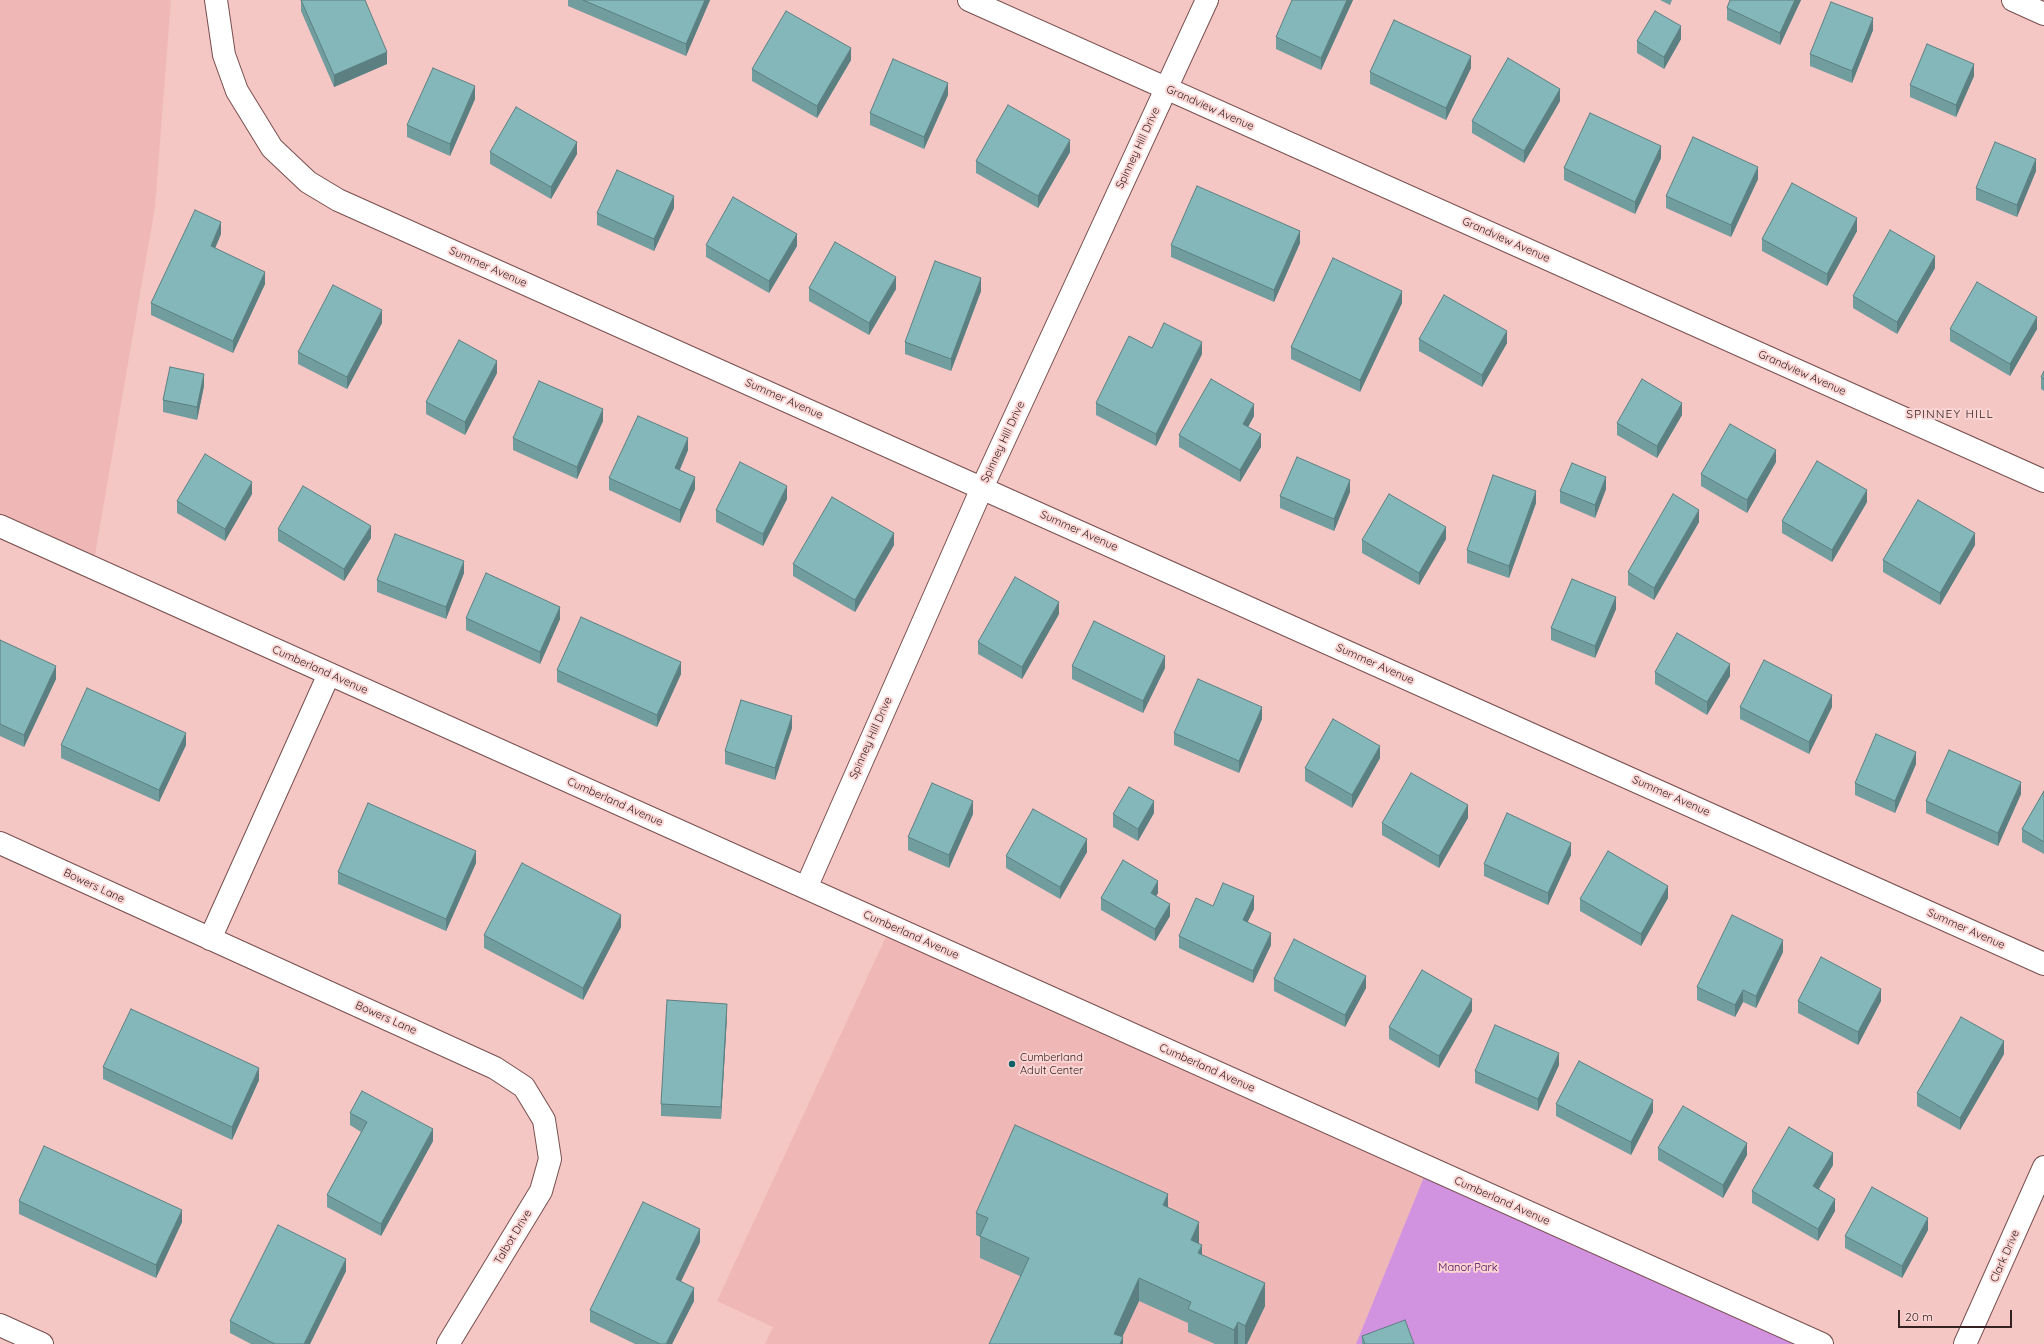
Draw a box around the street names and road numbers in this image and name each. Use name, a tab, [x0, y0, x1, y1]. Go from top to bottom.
street label: Grandview Avenue	[1164, 83, 1256, 133]
street label: Spinney Hill Drive	[1113, 105, 1163, 191]
street label: Grandview Avenue	[1460, 215, 1552, 265]
street label: Summer Avenue	[447, 244, 529, 290]
street label: Grandview Avenue	[1756, 348, 1848, 398]
street label: Summer Avenue	[743, 376, 825, 422]
street label: Spinney Hill Drive	[978, 399, 1028, 485]
street label: Summer Avenue	[1038, 508, 1120, 554]
street label: Summer Avenue	[1334, 641, 1416, 687]
street label: Cumberland Avenue	[270, 643, 370, 697]
street label: Spinney Hill Drive	[847, 695, 895, 781]
street label: Summer Avenue	[1630, 773, 1712, 819]
street label: Cumberland Avenue	[565, 775, 665, 829]
street label: Bowers Lane	[61, 866, 127, 906]
street label: Summer Avenue	[1925, 906, 2007, 952]
street label: Cumberland Avenue	[861, 908, 961, 962]
street label: Bowers Lane	[353, 999, 419, 1037]
street label: Cumberland Avenue	[1157, 1041, 1257, 1095]
street label: Cumberland Avenue	[1452, 1174, 1552, 1228]
street label: Talbot Drive	[492, 1207, 534, 1267]
street label: Clark Drive	[1988, 1228, 2022, 1284]

